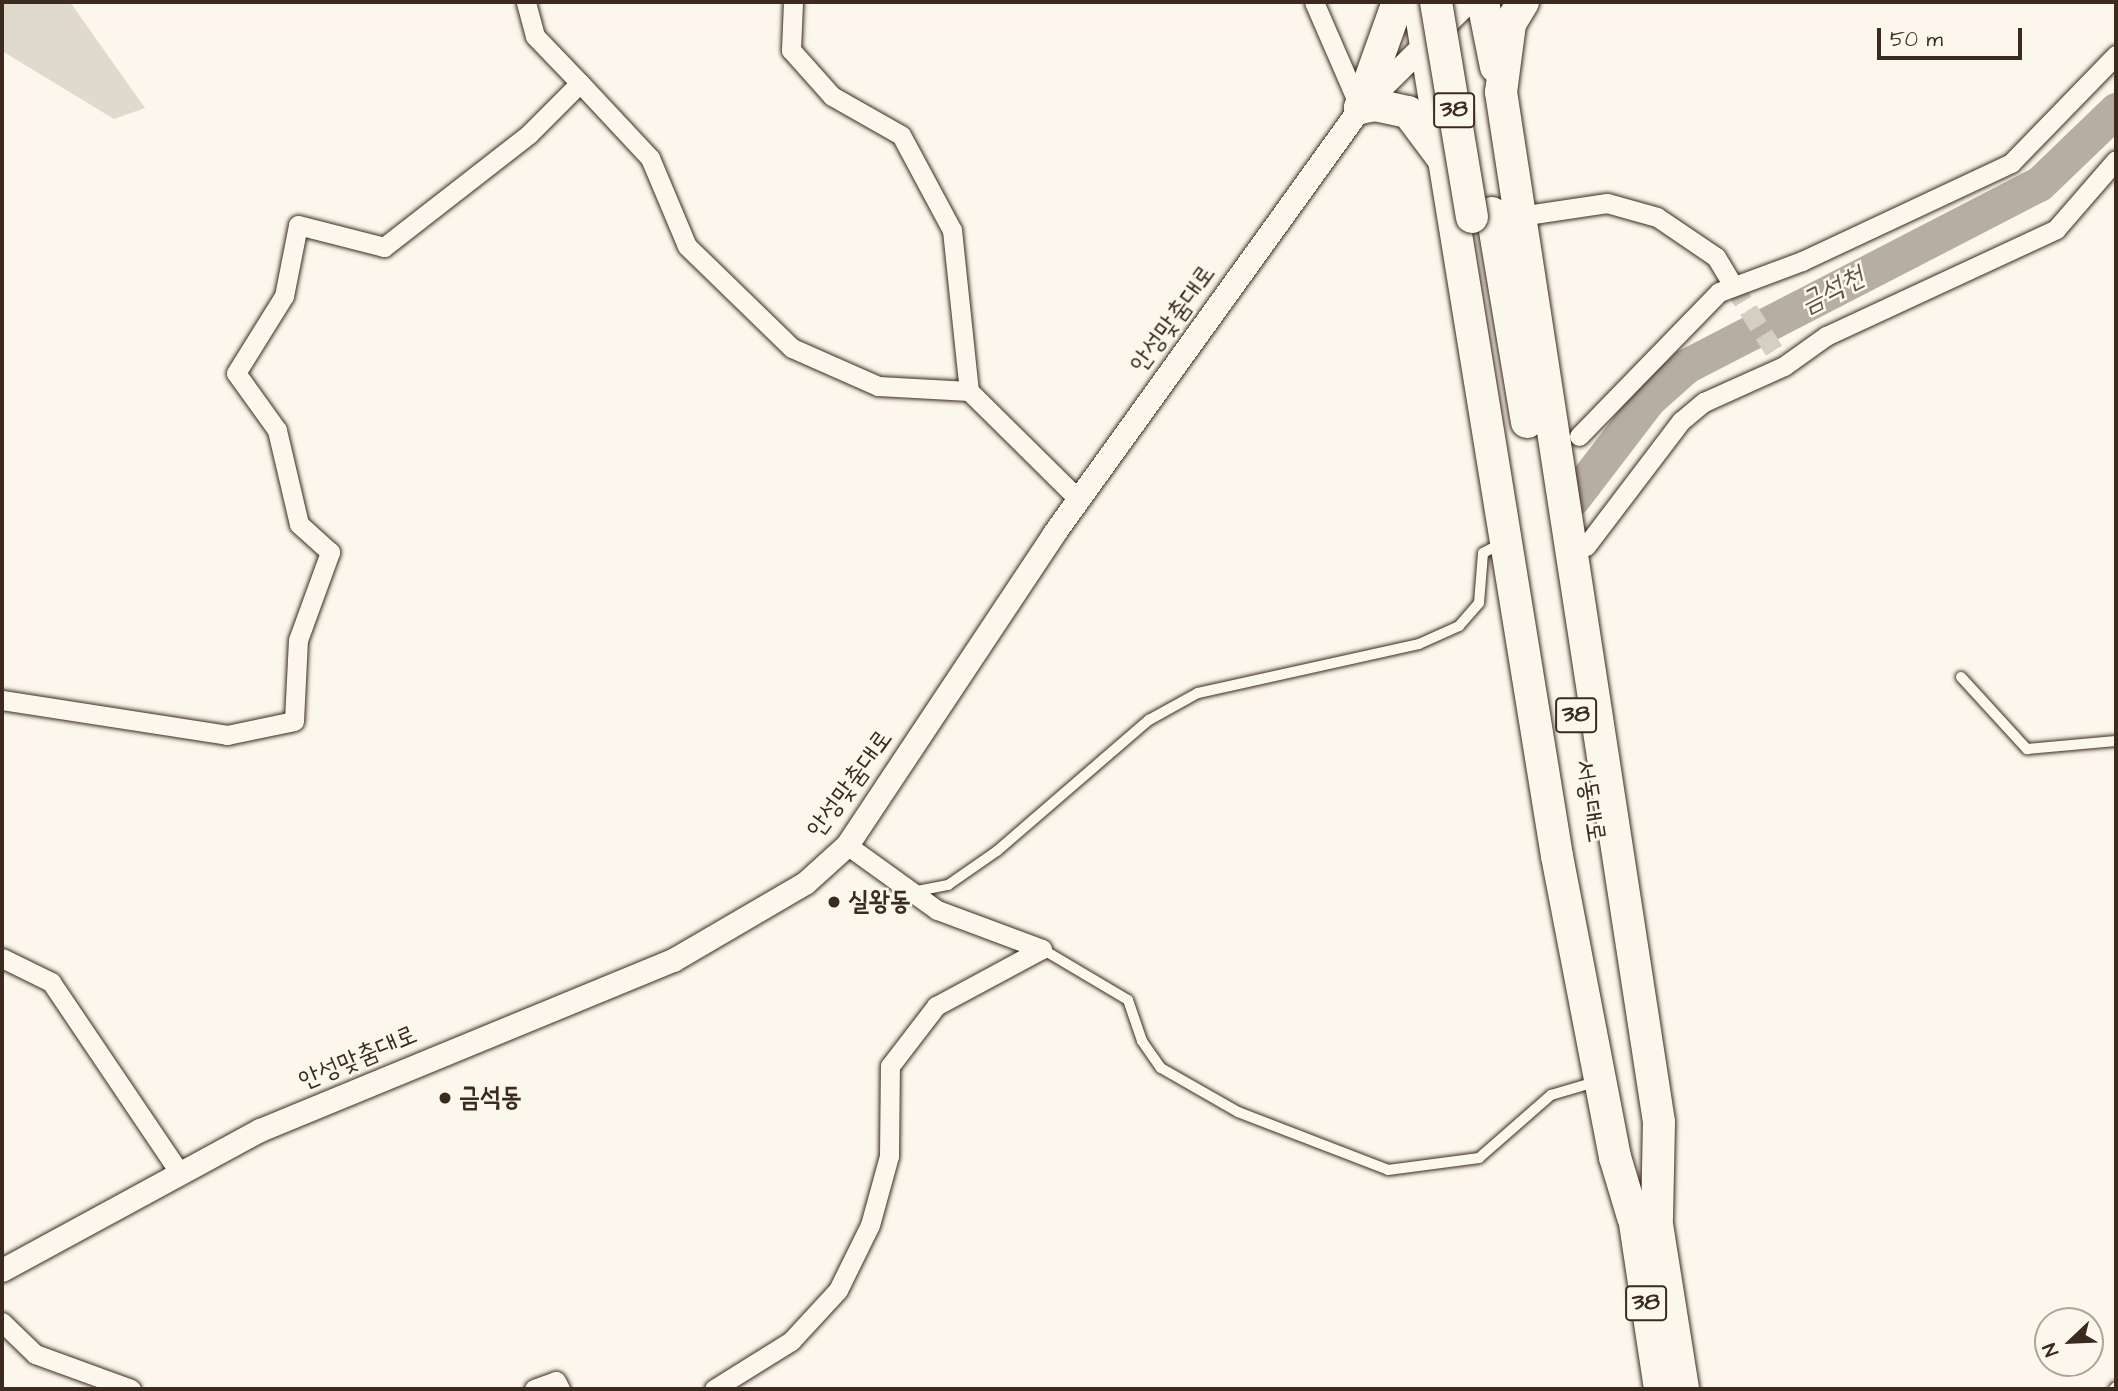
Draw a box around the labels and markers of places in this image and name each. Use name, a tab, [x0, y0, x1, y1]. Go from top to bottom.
place label: 실왕동	[848, 886, 911, 918]
marker: 실왕동	[826, 894, 842, 910]
place label: 금석동	[459, 1082, 522, 1114]
marker: 금석동	[437, 1090, 453, 1106]

